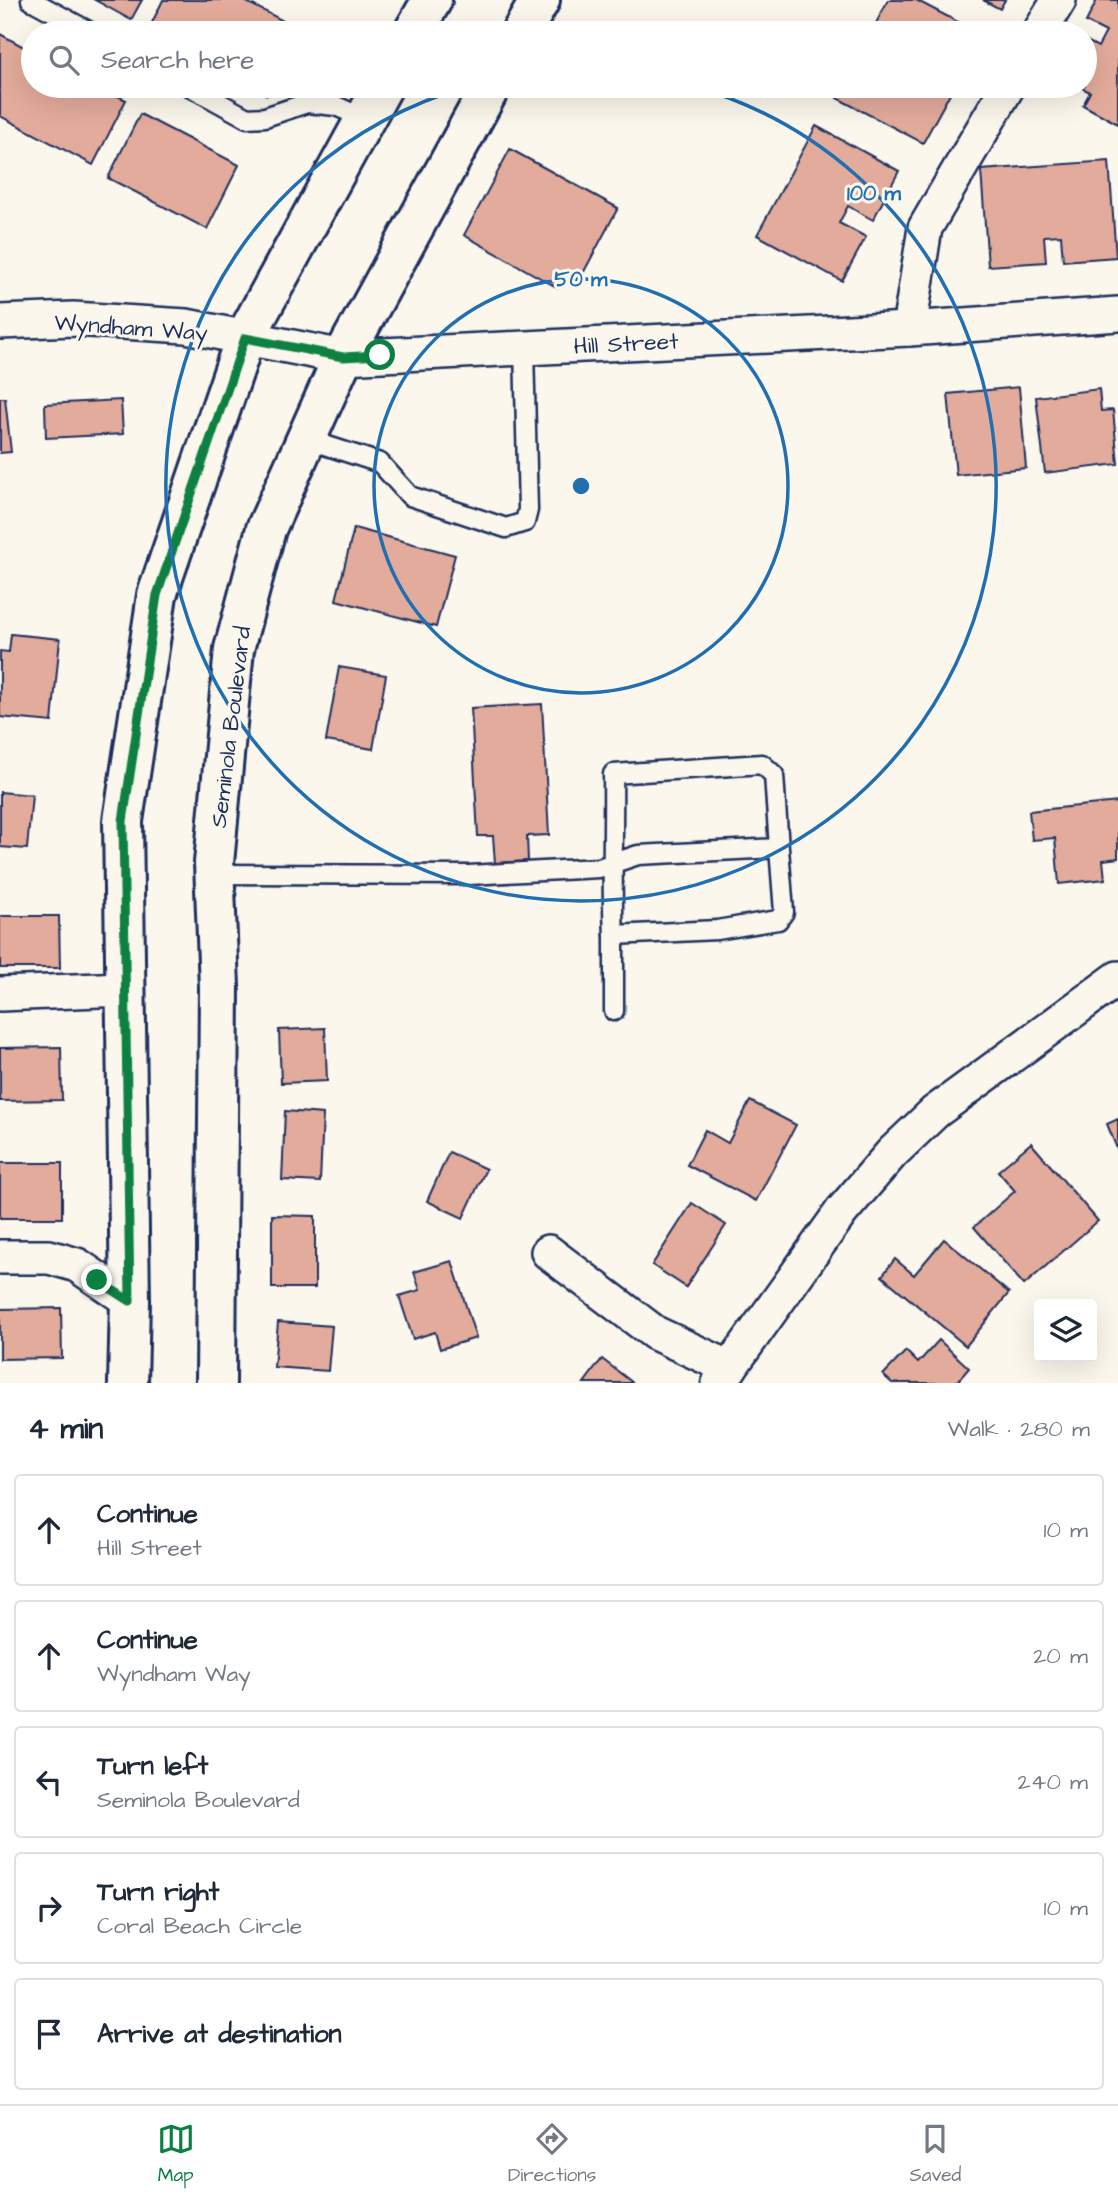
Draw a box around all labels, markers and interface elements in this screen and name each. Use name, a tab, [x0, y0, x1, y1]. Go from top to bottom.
search box	[21, 21, 1097, 98]
icon: search	[45, 41, 83, 79]
text: Search here	[101, 42, 254, 78]
text: 100 m	[847, 179, 902, 208]
text: 50 m	[555, 265, 608, 294]
street label: Wyndham Way	[53, 307, 209, 350]
street label: Hill Street	[573, 325, 680, 363]
route start	[364, 339, 395, 370]
centre of rings	[569, 474, 593, 498]
street label: Seminola Boulevard	[203, 624, 259, 830]
route end	[81, 1264, 112, 1295]
map controls	[1034, 1299, 1097, 1362]
button: layers	[1034, 1299, 1097, 1362]
text: 4 min	[28, 1408, 103, 1450]
text: Walk · 280 m	[948, 1413, 1090, 1445]
text: Continue	[97, 1496, 198, 1532]
icon: ahead	[30, 1511, 68, 1549]
text: 10 m	[1043, 1514, 1088, 1546]
text: Hill Street	[97, 1532, 202, 1564]
text: Continue	[97, 1622, 198, 1658]
icon: ahead	[30, 1637, 68, 1675]
text: 20 m	[1033, 1640, 1088, 1672]
text: Wyndham Way	[97, 1658, 251, 1690]
text: Turn left	[97, 1748, 208, 1784]
icon: left	[30, 1763, 68, 1801]
text: 240 m	[1018, 1766, 1088, 1798]
text: Seminola Boulevard	[97, 1784, 300, 1816]
text: Turn right	[97, 1874, 219, 1910]
icon: right	[30, 1889, 68, 1927]
text: 10 m	[1043, 1892, 1088, 1924]
text: Coral Beach Circle	[97, 1910, 302, 1942]
icon: arrive	[30, 2015, 68, 2053]
text: Arrive at destination	[97, 2016, 342, 2052]
tab: Map	[157, 2120, 195, 2189]
tab: Directions	[508, 2120, 596, 2189]
tab: Saved	[910, 2120, 961, 2189]

